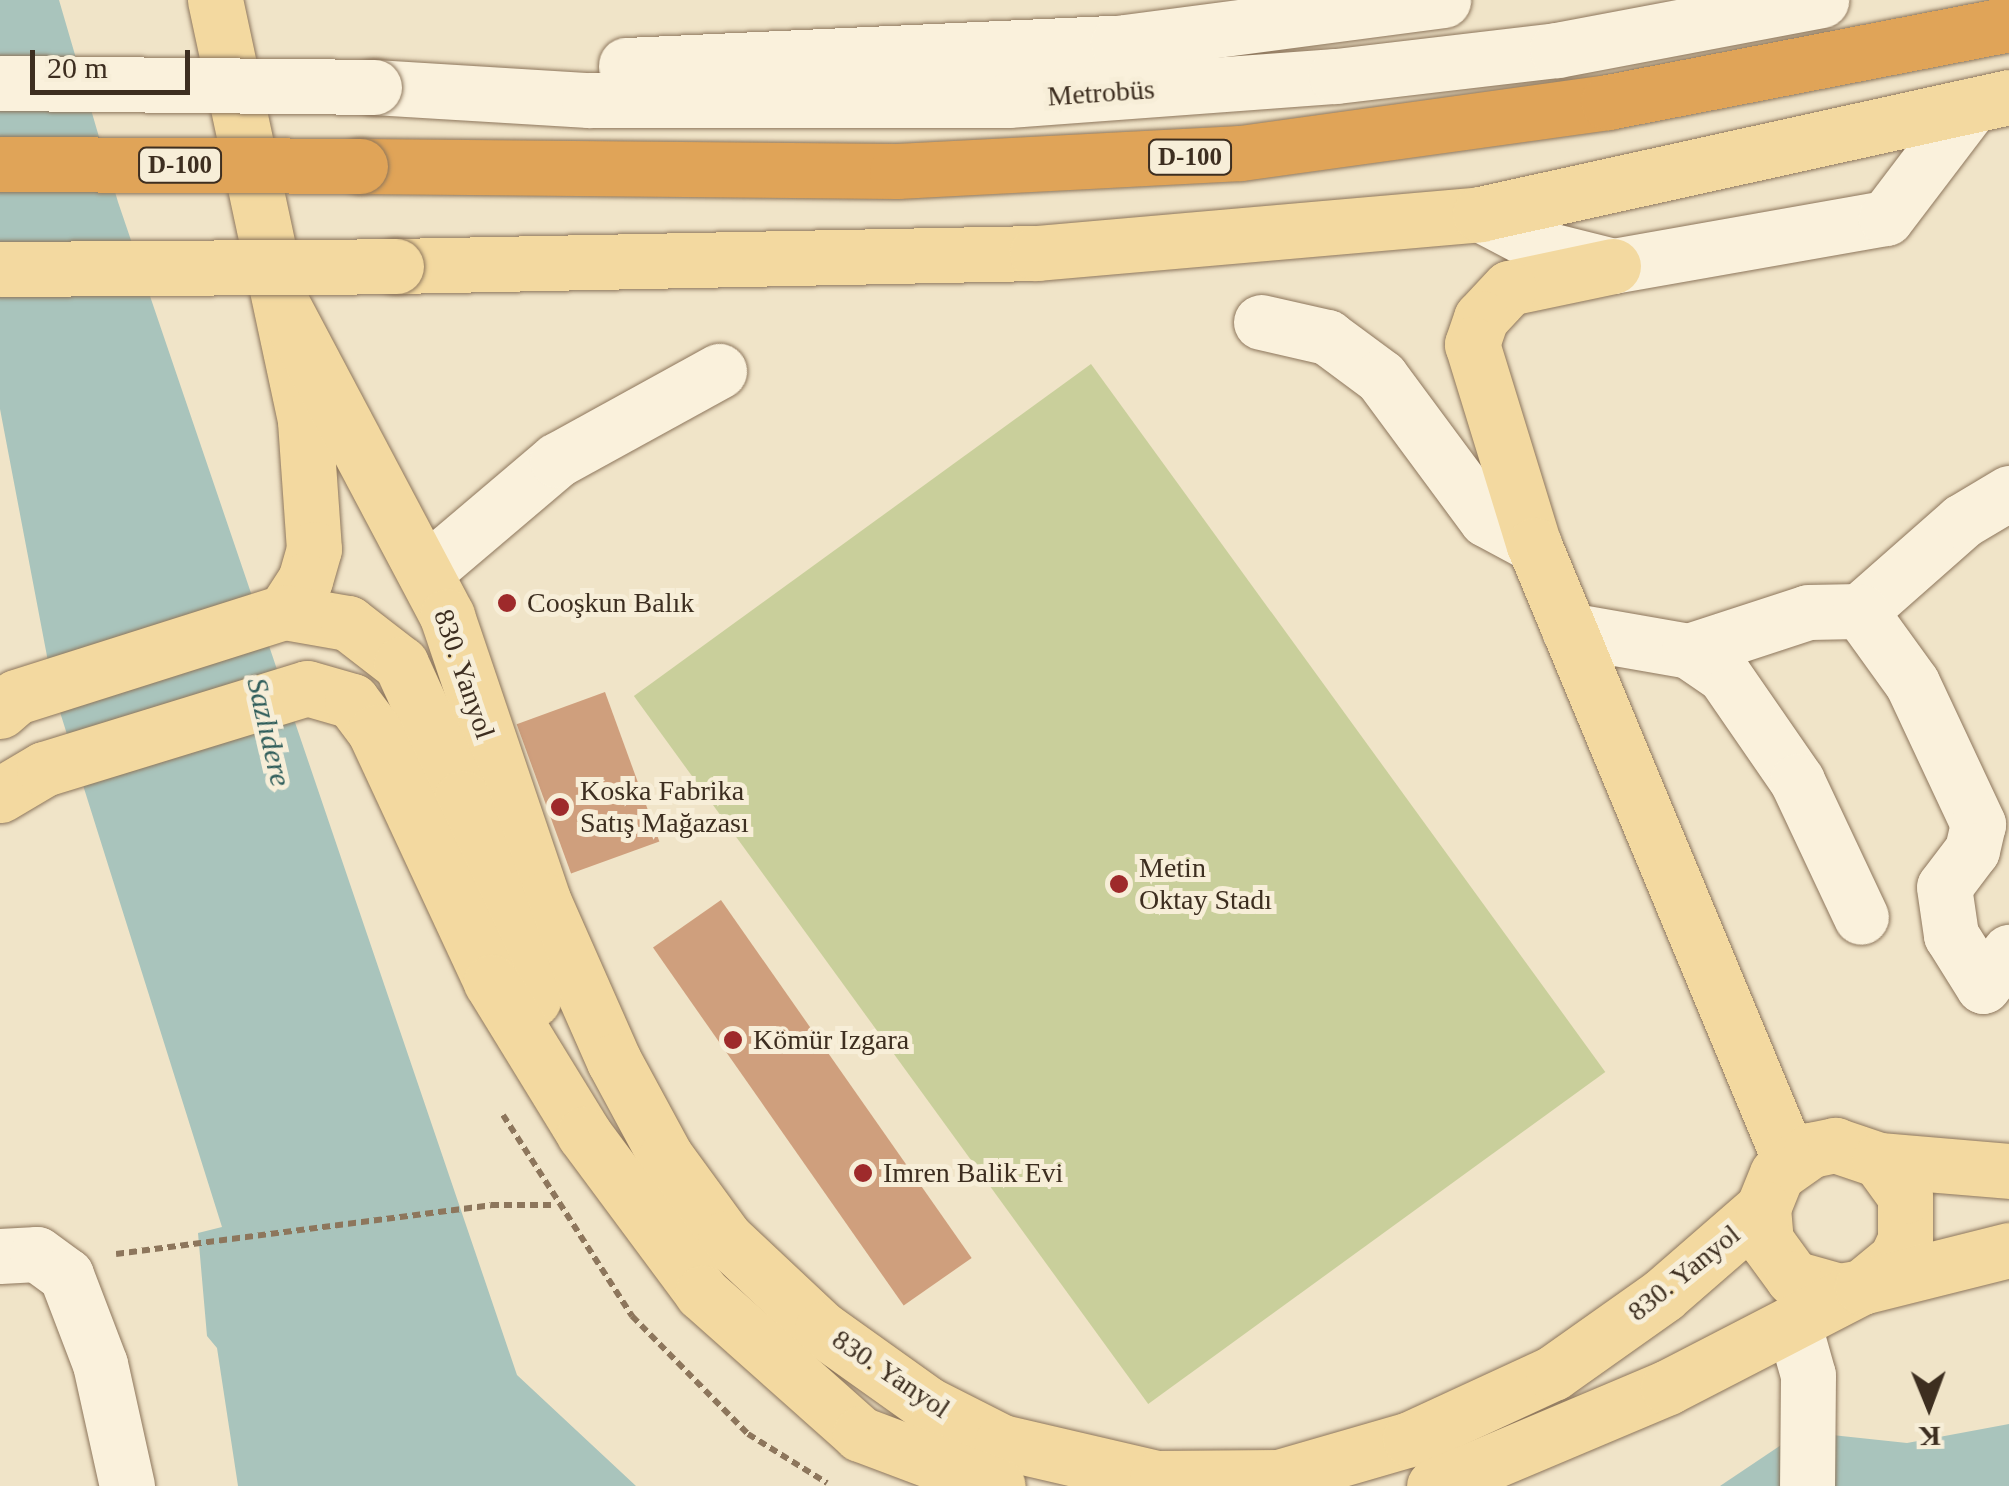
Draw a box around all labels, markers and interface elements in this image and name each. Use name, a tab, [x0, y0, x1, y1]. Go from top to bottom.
scale bar	[35, 30, 195, 92]
text: 20 m	[47, 51, 108, 84]
street label: Metrobüs	[1046, 72, 1156, 114]
road number: D-100	[1148, 137, 1232, 177]
road number: D-100	[138, 145, 222, 185]
place label: Cooşkun Balık	[527, 586, 694, 620]
marker: Cooşkun Balık	[496, 592, 518, 614]
street label: 830. Yanyol	[426, 604, 502, 744]
water label: Sazlıdere	[239, 674, 299, 790]
place label: Koska Fabrika Satış Mağazası	[580, 774, 749, 840]
marker: Koska Fabrika Satış Mağazası	[549, 796, 571, 818]
place label: Metin Oktay Stadı	[1139, 851, 1272, 917]
marker: Metin Oktay Stadı	[1108, 873, 1130, 895]
place label: Kömür Izgara	[753, 1023, 909, 1057]
marker: Kömür Izgara	[722, 1029, 744, 1051]
place label: Imren Balik Evi	[883, 1156, 1063, 1190]
marker: Imren Balik Evi	[852, 1162, 874, 1184]
street label: 830. Yanyol	[1621, 1217, 1747, 1329]
street label: 830. Yanyol	[825, 1322, 957, 1426]
north arrow	[1879, 1356, 1979, 1456]
text: K	[1918, 1421, 1941, 1452]

